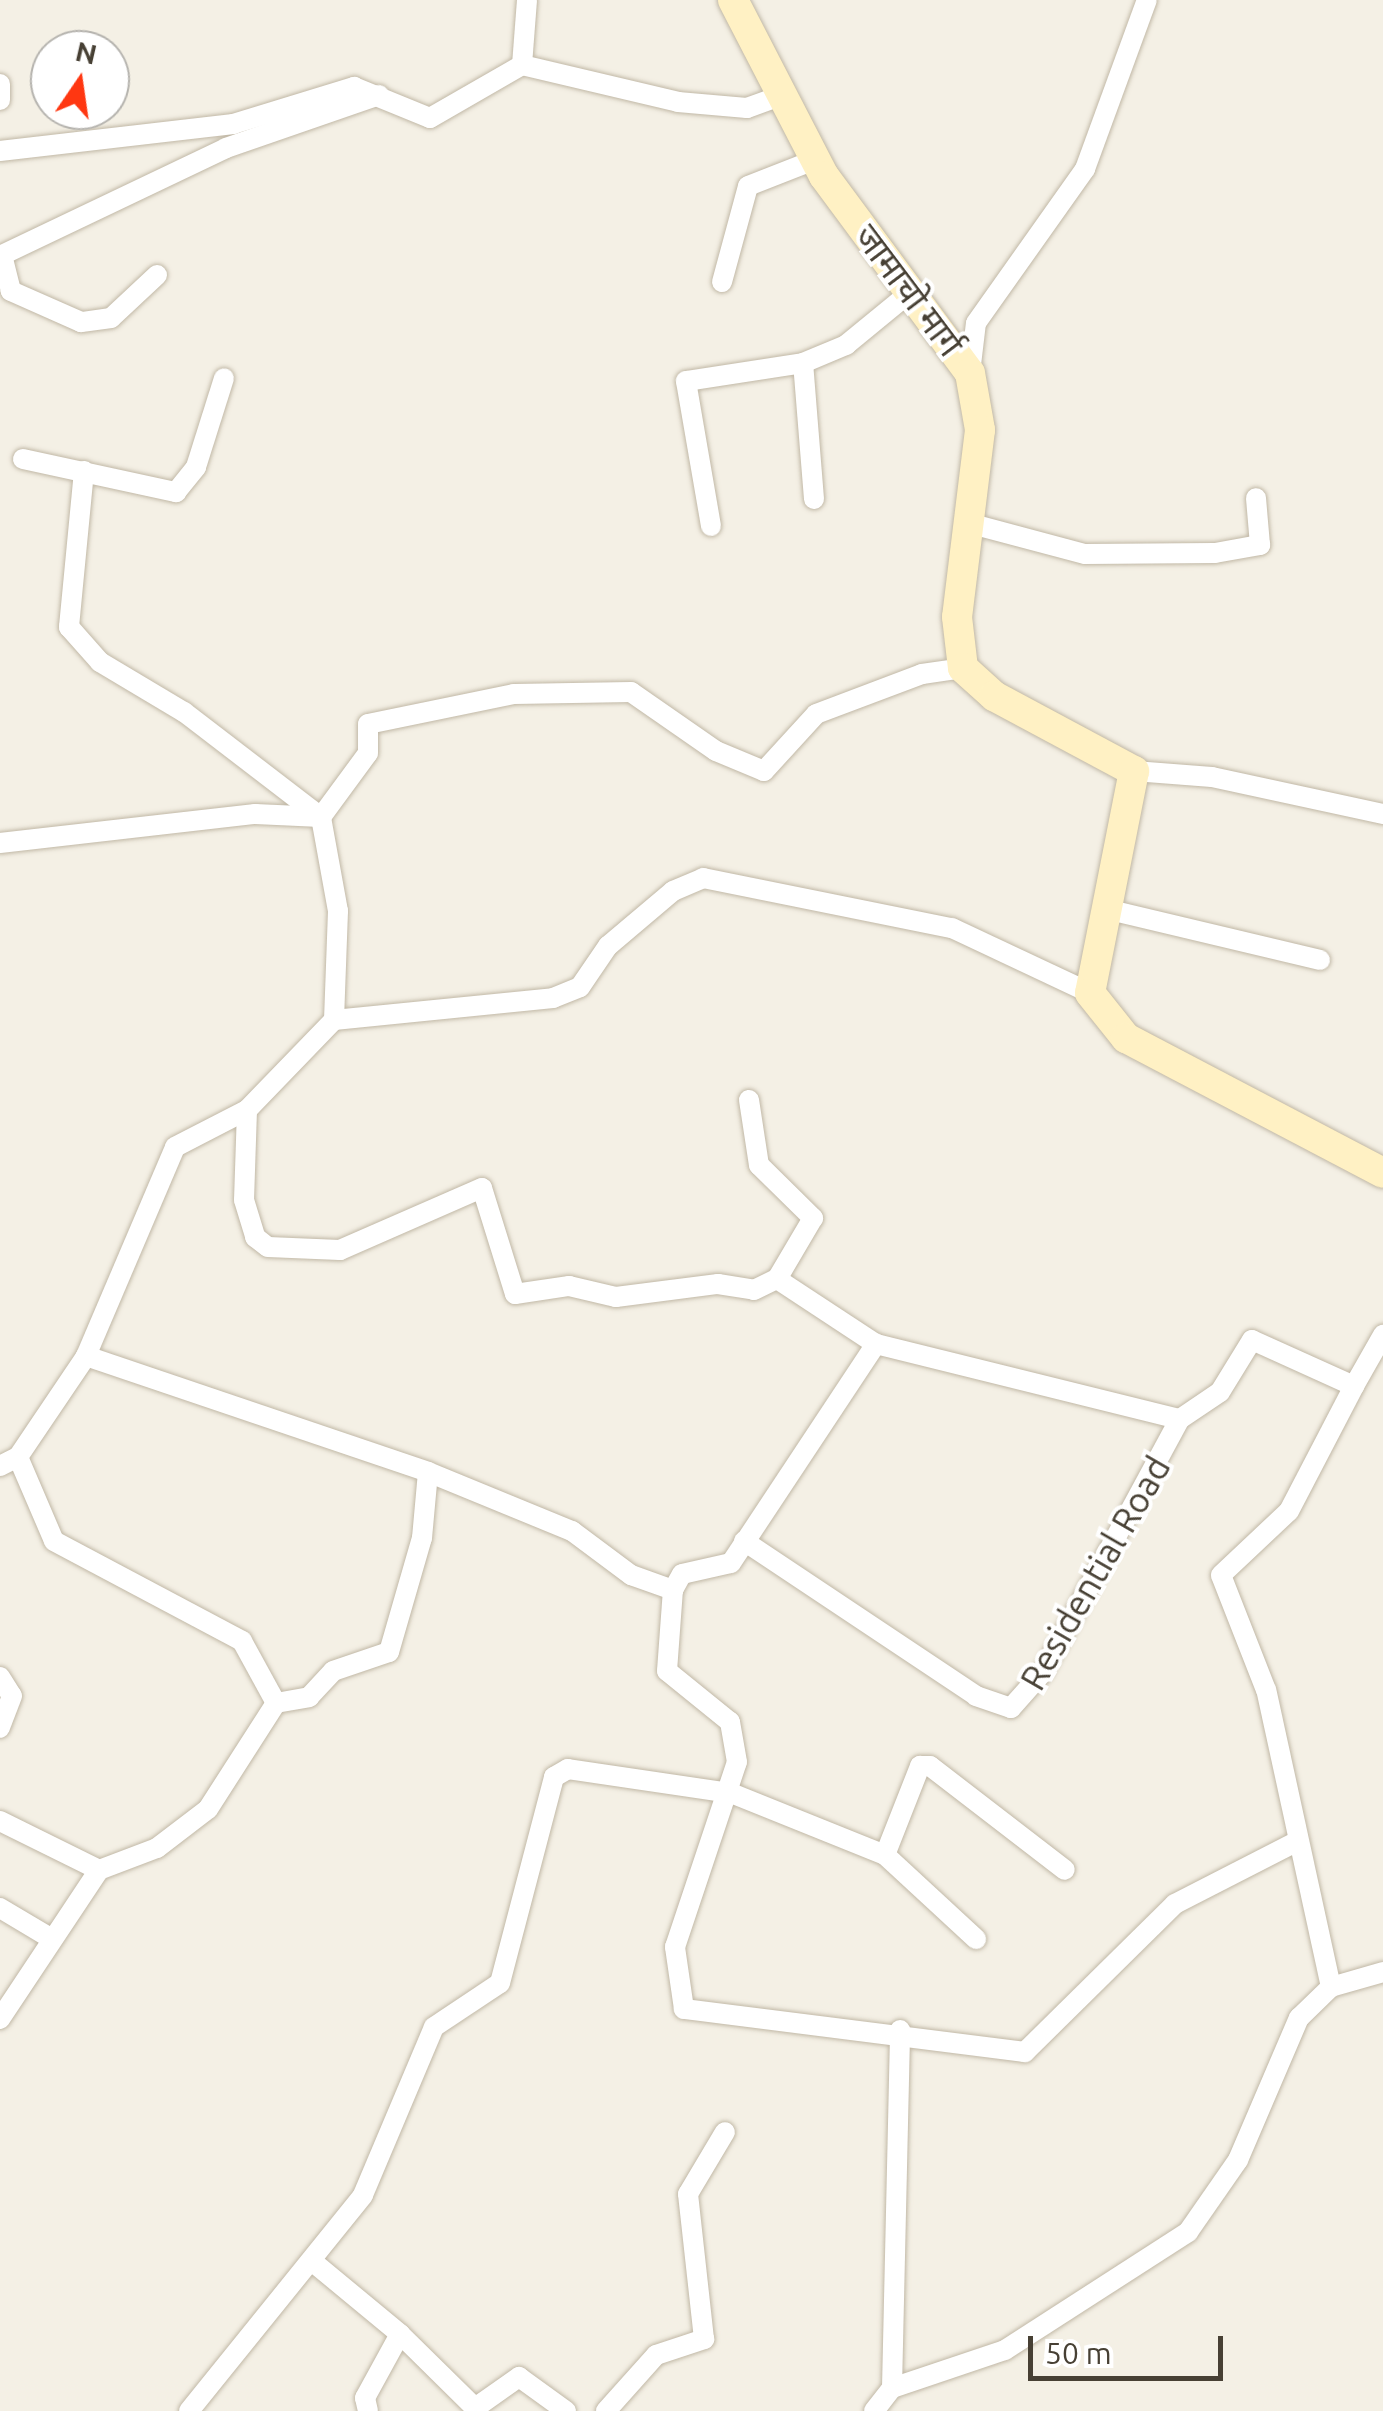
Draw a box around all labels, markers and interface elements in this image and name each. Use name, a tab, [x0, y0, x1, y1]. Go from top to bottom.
north arrow	[30, 30, 130, 130]
text: N	[73, 35, 100, 70]
street label: जामाचो मार्ग	[846, 216, 972, 364]
street label: Residential Road	[1011, 1449, 1179, 1697]
scale bar	[1033, 2316, 1228, 2378]
text: 50 m	[1045, 2336, 1112, 2370]

